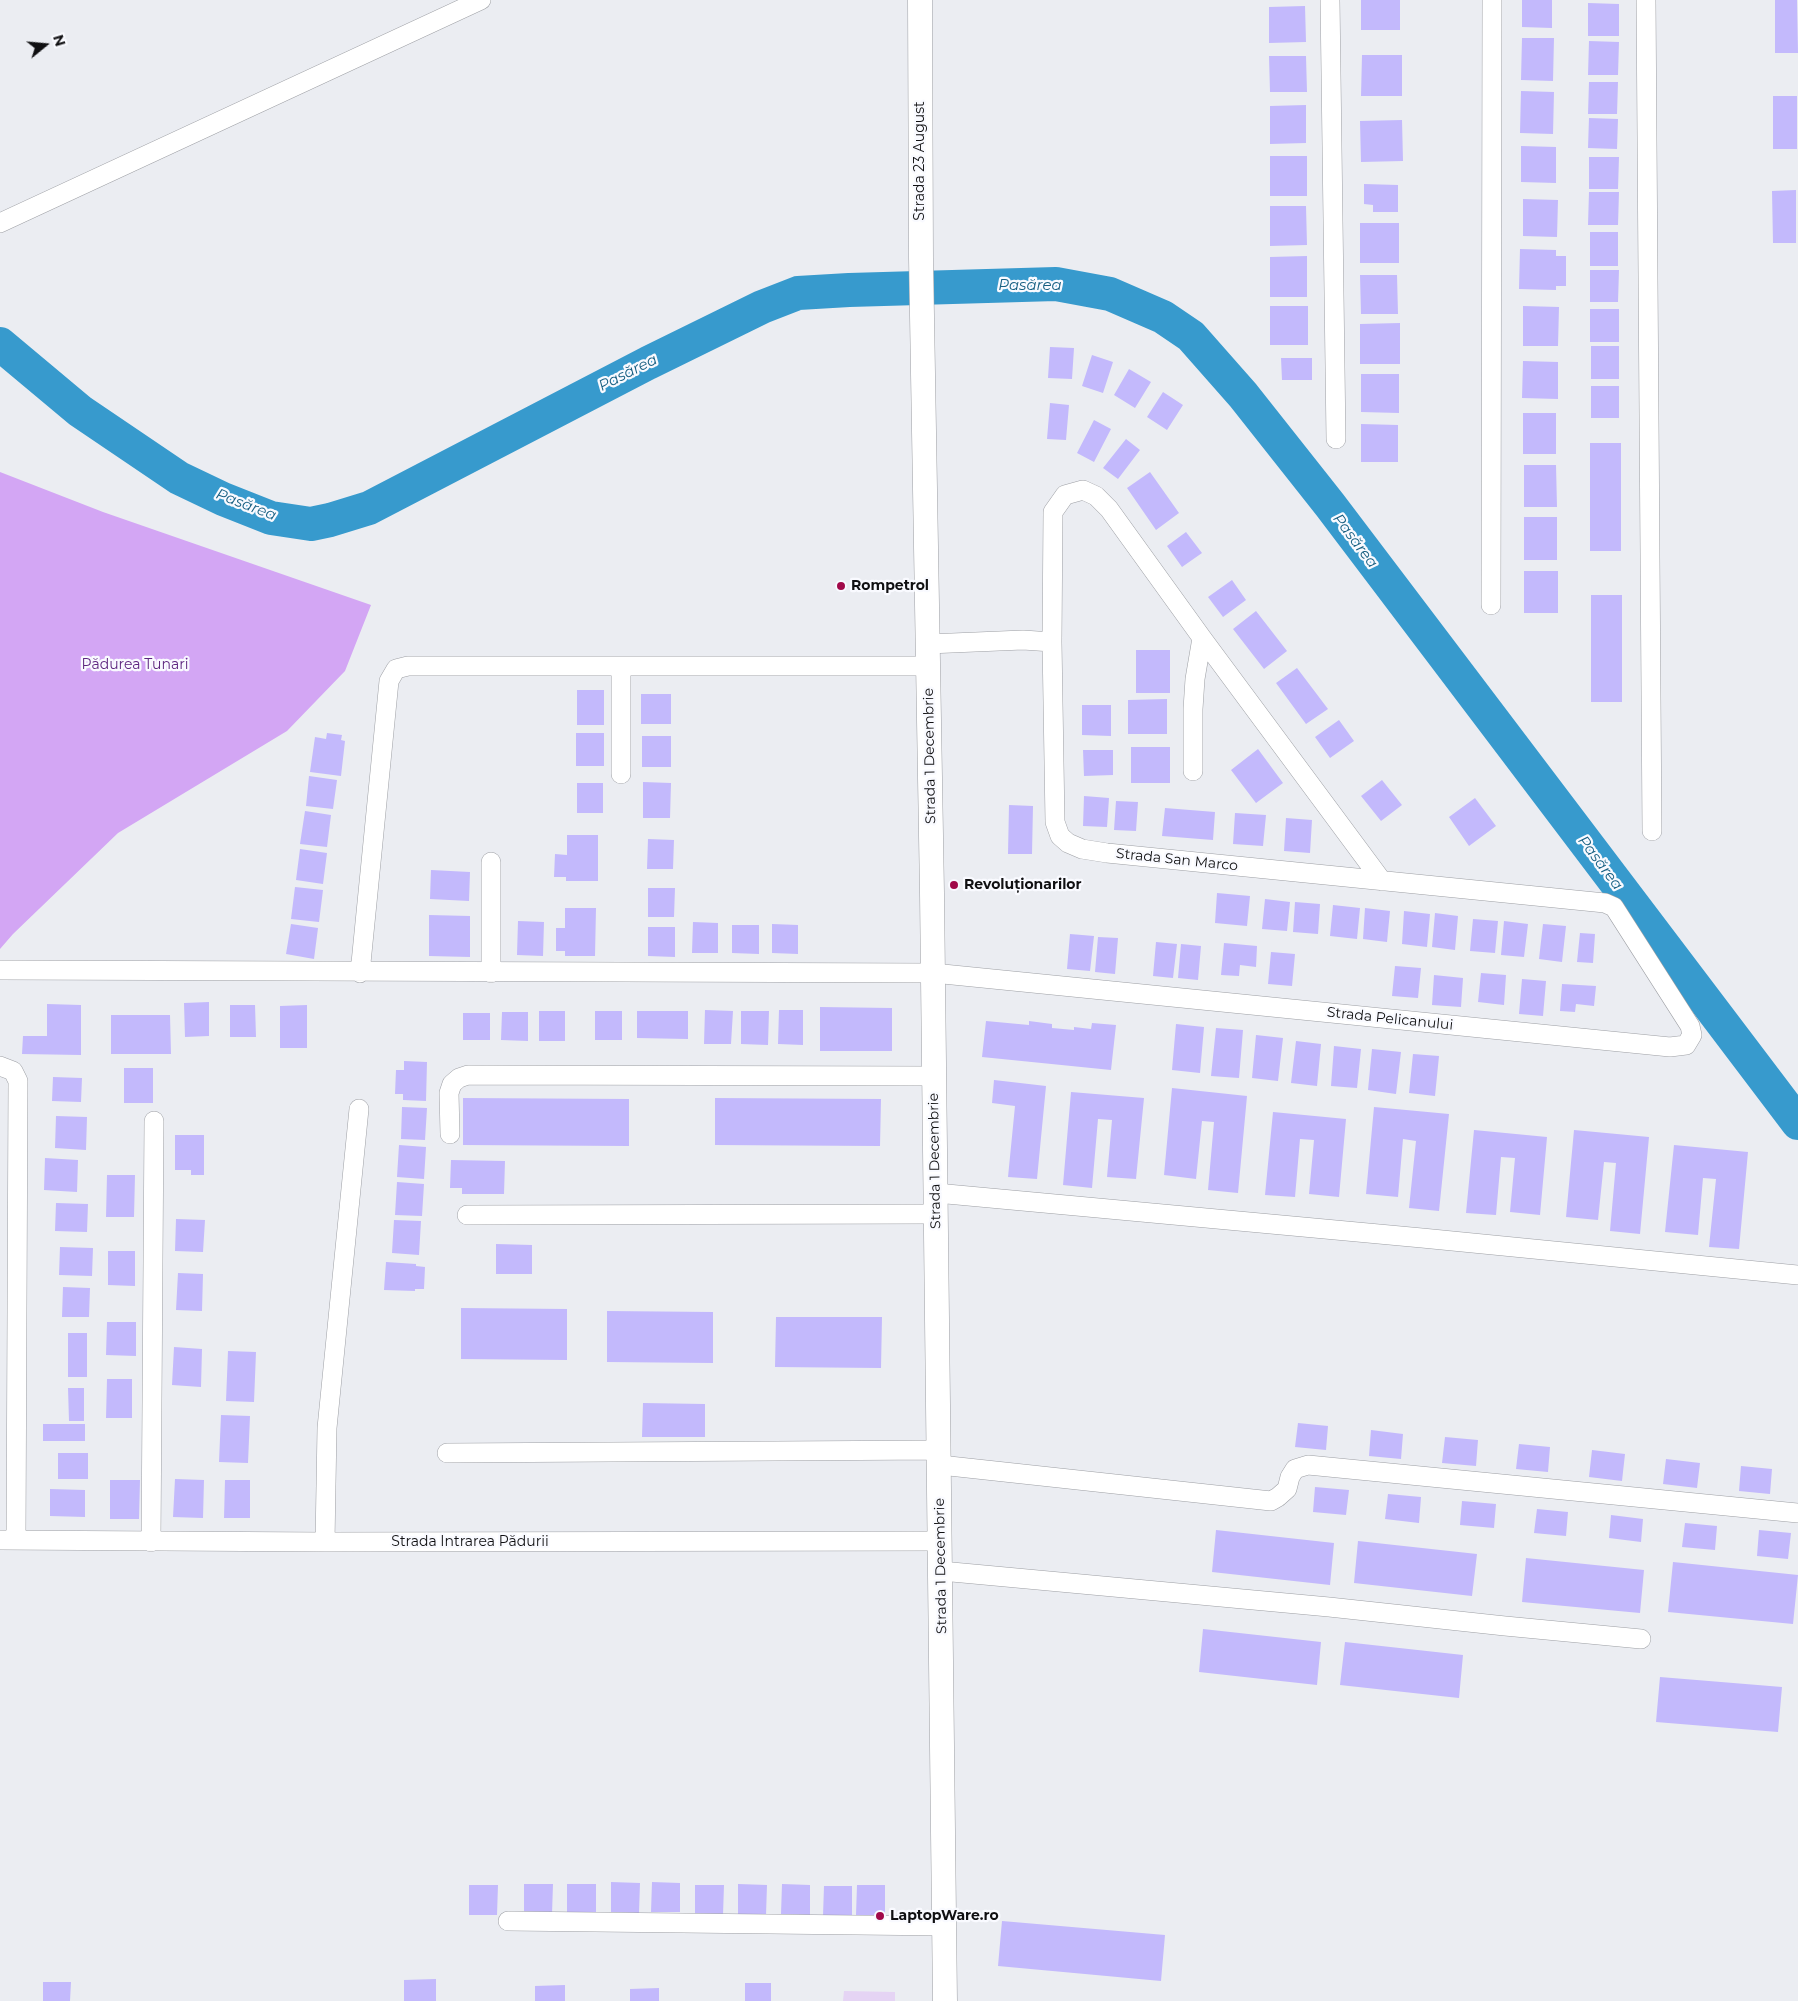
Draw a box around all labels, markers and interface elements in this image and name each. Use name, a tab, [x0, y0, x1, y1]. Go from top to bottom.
north arrow	[20, 20, 70, 70]
text: N	[49, 33, 70, 49]
street label: Strada 23 August	[912, 101, 928, 221]
water label: Pasărea	[998, 277, 1062, 295]
water label: Pasărea	[596, 351, 660, 395]
water label: Pasărea	[213, 485, 279, 525]
water label: Pasărea	[1329, 510, 1381, 572]
place label: Rompetrol	[851, 578, 929, 594]
marker: Rompetrol	[835, 580, 847, 592]
park label: Pădurea Tunari	[82, 657, 188, 673]
street label: Strada 1 Decembrie	[920, 688, 940, 824]
water label: Pasărea	[1574, 832, 1626, 894]
street label: Strada San Marco	[1115, 845, 1239, 875]
place label: Revoluționarilor	[964, 877, 1082, 893]
marker: Revoluționarilor	[948, 879, 960, 891]
street label: Strada Pelicanului	[1326, 1004, 1454, 1034]
street label: Strada 1 Decembrie	[925, 1093, 945, 1229]
street label: Strada 1 Decembrie	[931, 1498, 951, 1634]
street label: Strada Intrarea Pădurii	[391, 1534, 549, 1550]
place label: LaptopWare.ro	[890, 1908, 999, 1924]
marker: LaptopWare.ro	[874, 1910, 886, 1922]

